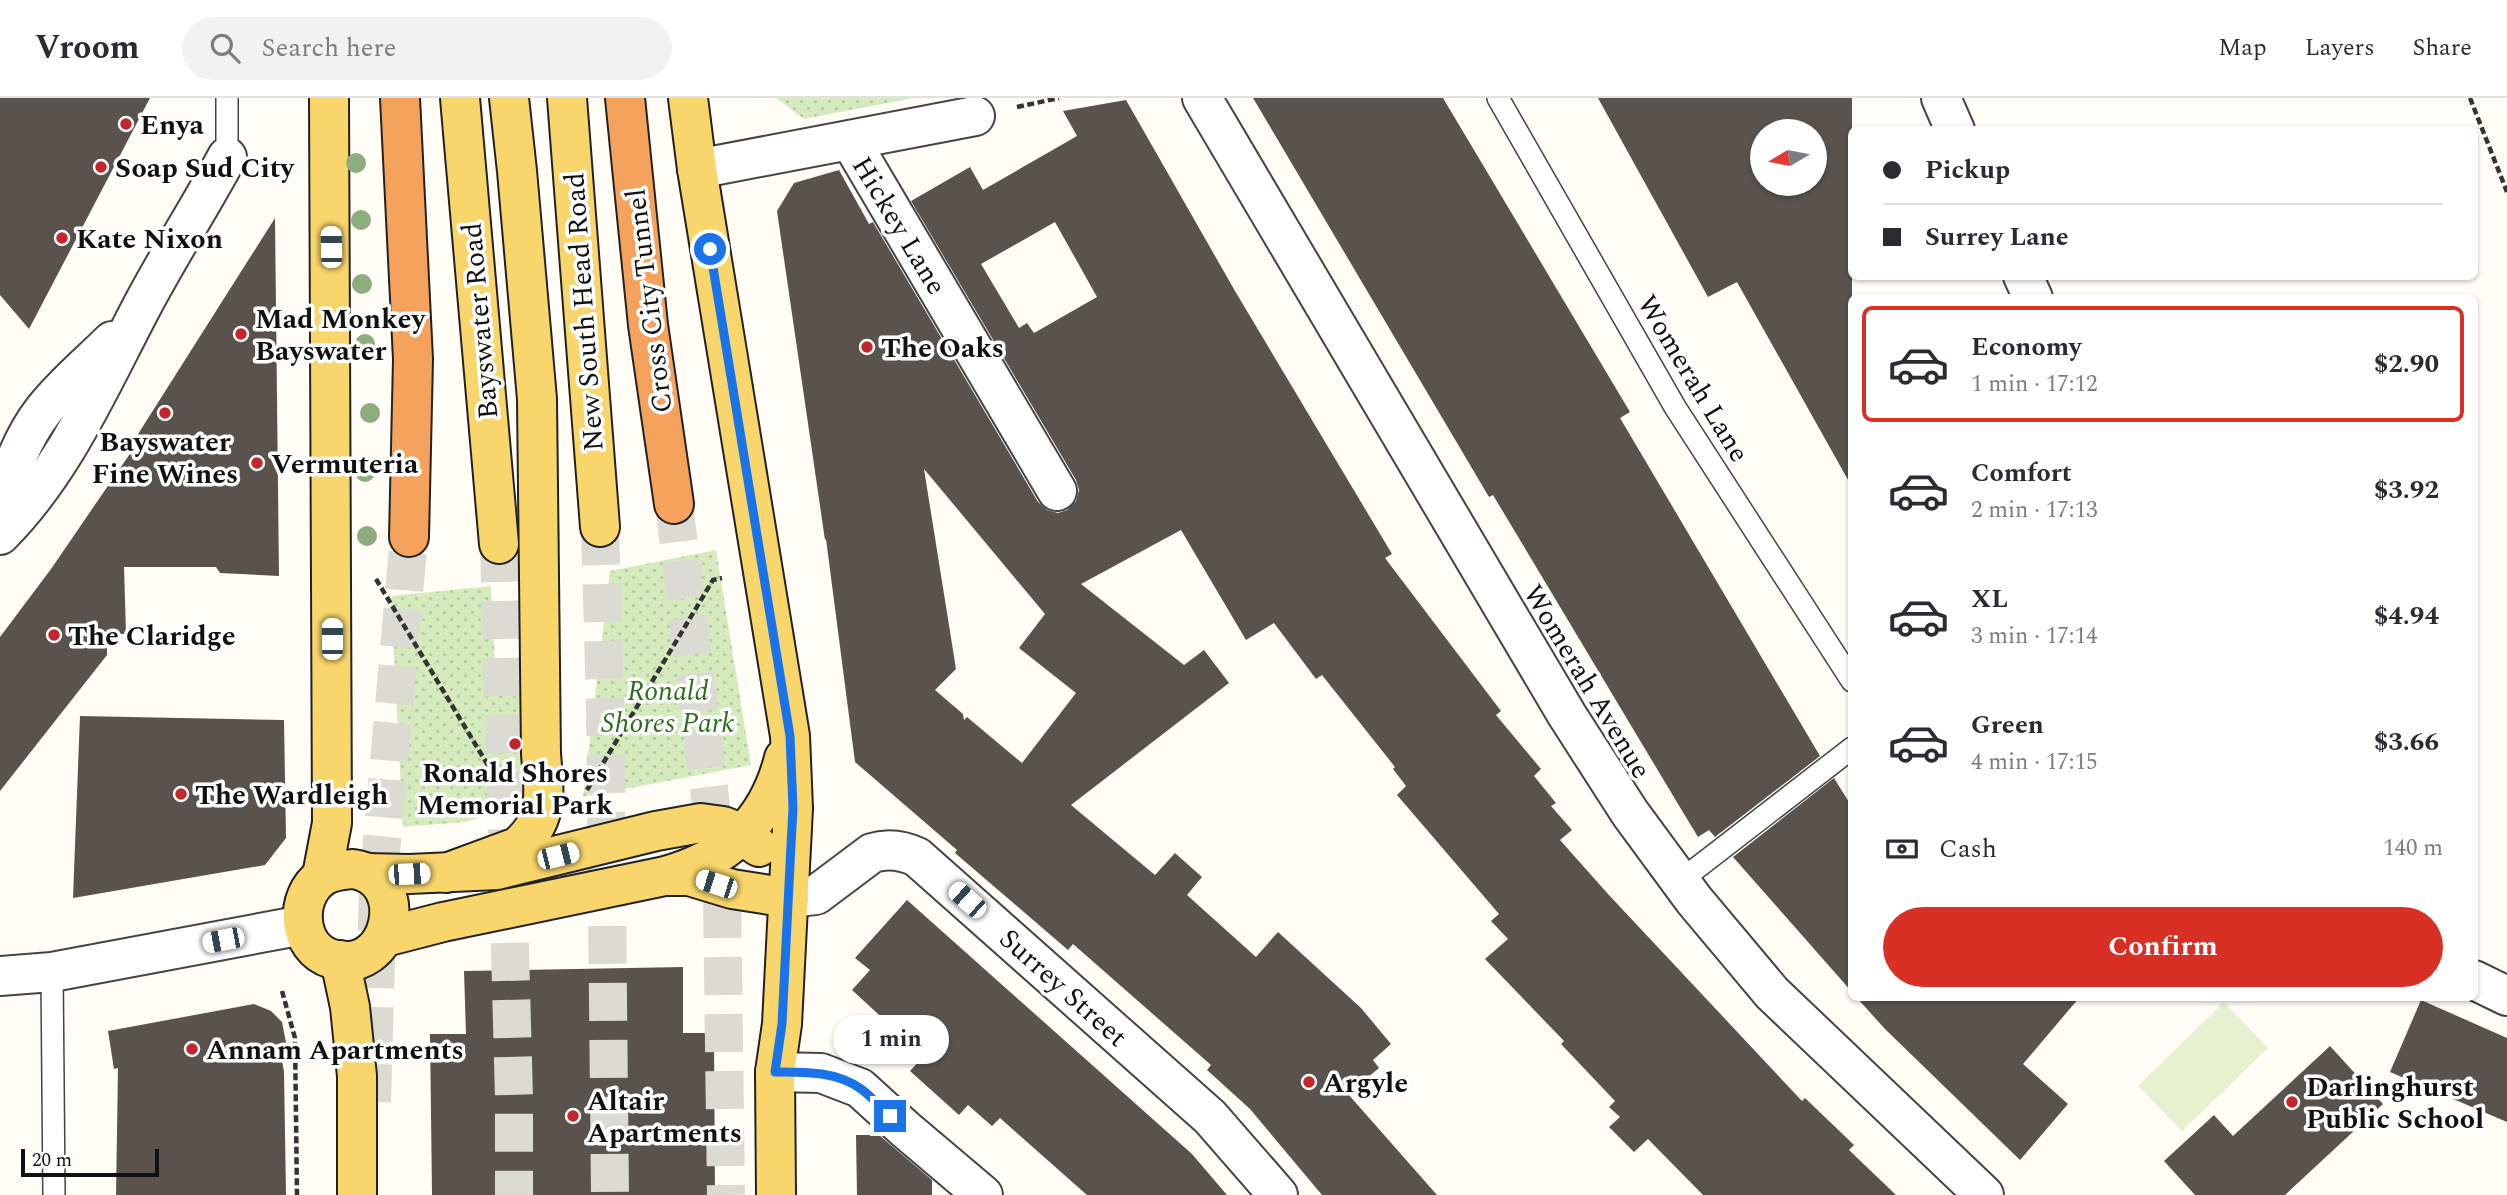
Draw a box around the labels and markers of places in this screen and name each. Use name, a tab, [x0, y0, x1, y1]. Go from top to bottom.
place label: Enya	[140, 104, 205, 147]
marker: Enya	[118, 116, 134, 132]
place label: Soap Sud City	[115, 147, 296, 190]
marker: Soap Sud City	[93, 159, 109, 175]
place label: Kate Nixon	[76, 218, 223, 261]
marker: Kate Nixon	[54, 230, 70, 246]
place label: Mad Monkey Bayswater	[255, 298, 427, 373]
marker: Mad Monkey Bayswater	[233, 326, 249, 342]
place label: The Oaks	[881, 327, 1004, 370]
marker: The Oaks	[859, 339, 875, 355]
marker: Bayswater Fine Wines	[157, 405, 173, 421]
place label: Bayswater Fine Wines	[92, 421, 238, 496]
place label: Vermuteria	[271, 443, 419, 486]
marker: Vermuteria	[249, 455, 265, 471]
place label: The Claridge	[68, 615, 236, 658]
marker: The Claridge	[46, 627, 62, 643]
marker: Ronald Shores Memorial Park	[507, 736, 523, 752]
place label: Ronald Shores Memorial Park	[417, 752, 613, 827]
place label: The Wardleigh	[195, 774, 388, 817]
marker: The Wardleigh	[173, 786, 189, 802]
place label: Annam Apartments	[206, 1029, 464, 1072]
marker: Annam Apartments	[184, 1041, 200, 1057]
place label: Argyle	[1323, 1062, 1408, 1105]
place label: Darlinghurst Public School	[2306, 1066, 2484, 1141]
marker: Argyle	[1301, 1074, 1317, 1090]
place label: Altair Apartments	[587, 1080, 742, 1155]
marker: Darlinghurst Public School	[2284, 1094, 2300, 1110]
marker: Altair Apartments	[565, 1108, 581, 1124]

